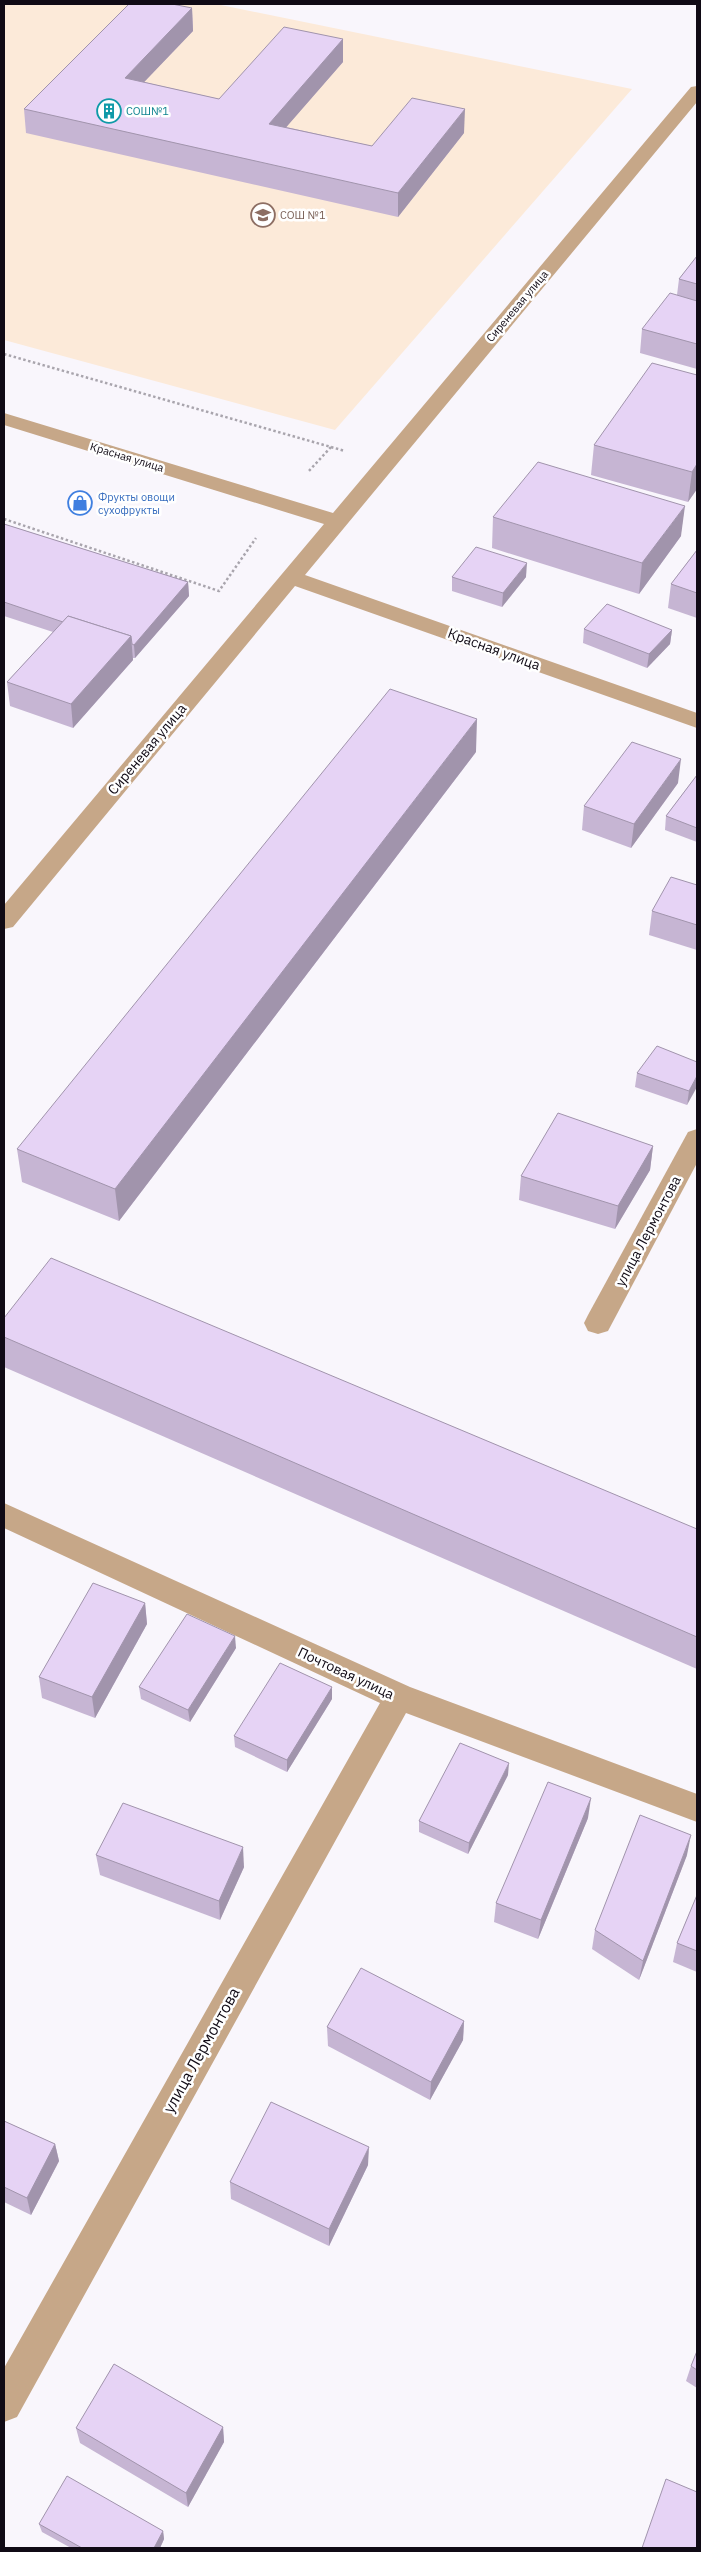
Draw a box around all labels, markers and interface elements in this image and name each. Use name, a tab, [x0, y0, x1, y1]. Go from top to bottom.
building icon: СОШ№1	[96, 98, 122, 124]
place label: СОШ№1	[126, 104, 169, 118]
school or university icon: СОШ №1	[250, 202, 276, 228]
place label: СОШ №1	[280, 208, 326, 222]
street label: Сиреневая улица	[483, 267, 551, 345]
street label: Красная улица	[88, 439, 166, 475]
shop icon: Фрукты овощи сухофрукты	[67, 490, 93, 516]
place label: Фрукты овощи сухофрукты	[98, 490, 175, 517]
street label: Красная улица	[445, 624, 543, 674]
street label: Сиреневая улица	[104, 699, 191, 798]
street label: улица Лермонтова	[611, 1172, 685, 1289]
street label: Почтовая улица	[295, 1643, 397, 1703]
street label: улица Лермонтова	[158, 1983, 244, 2116]

